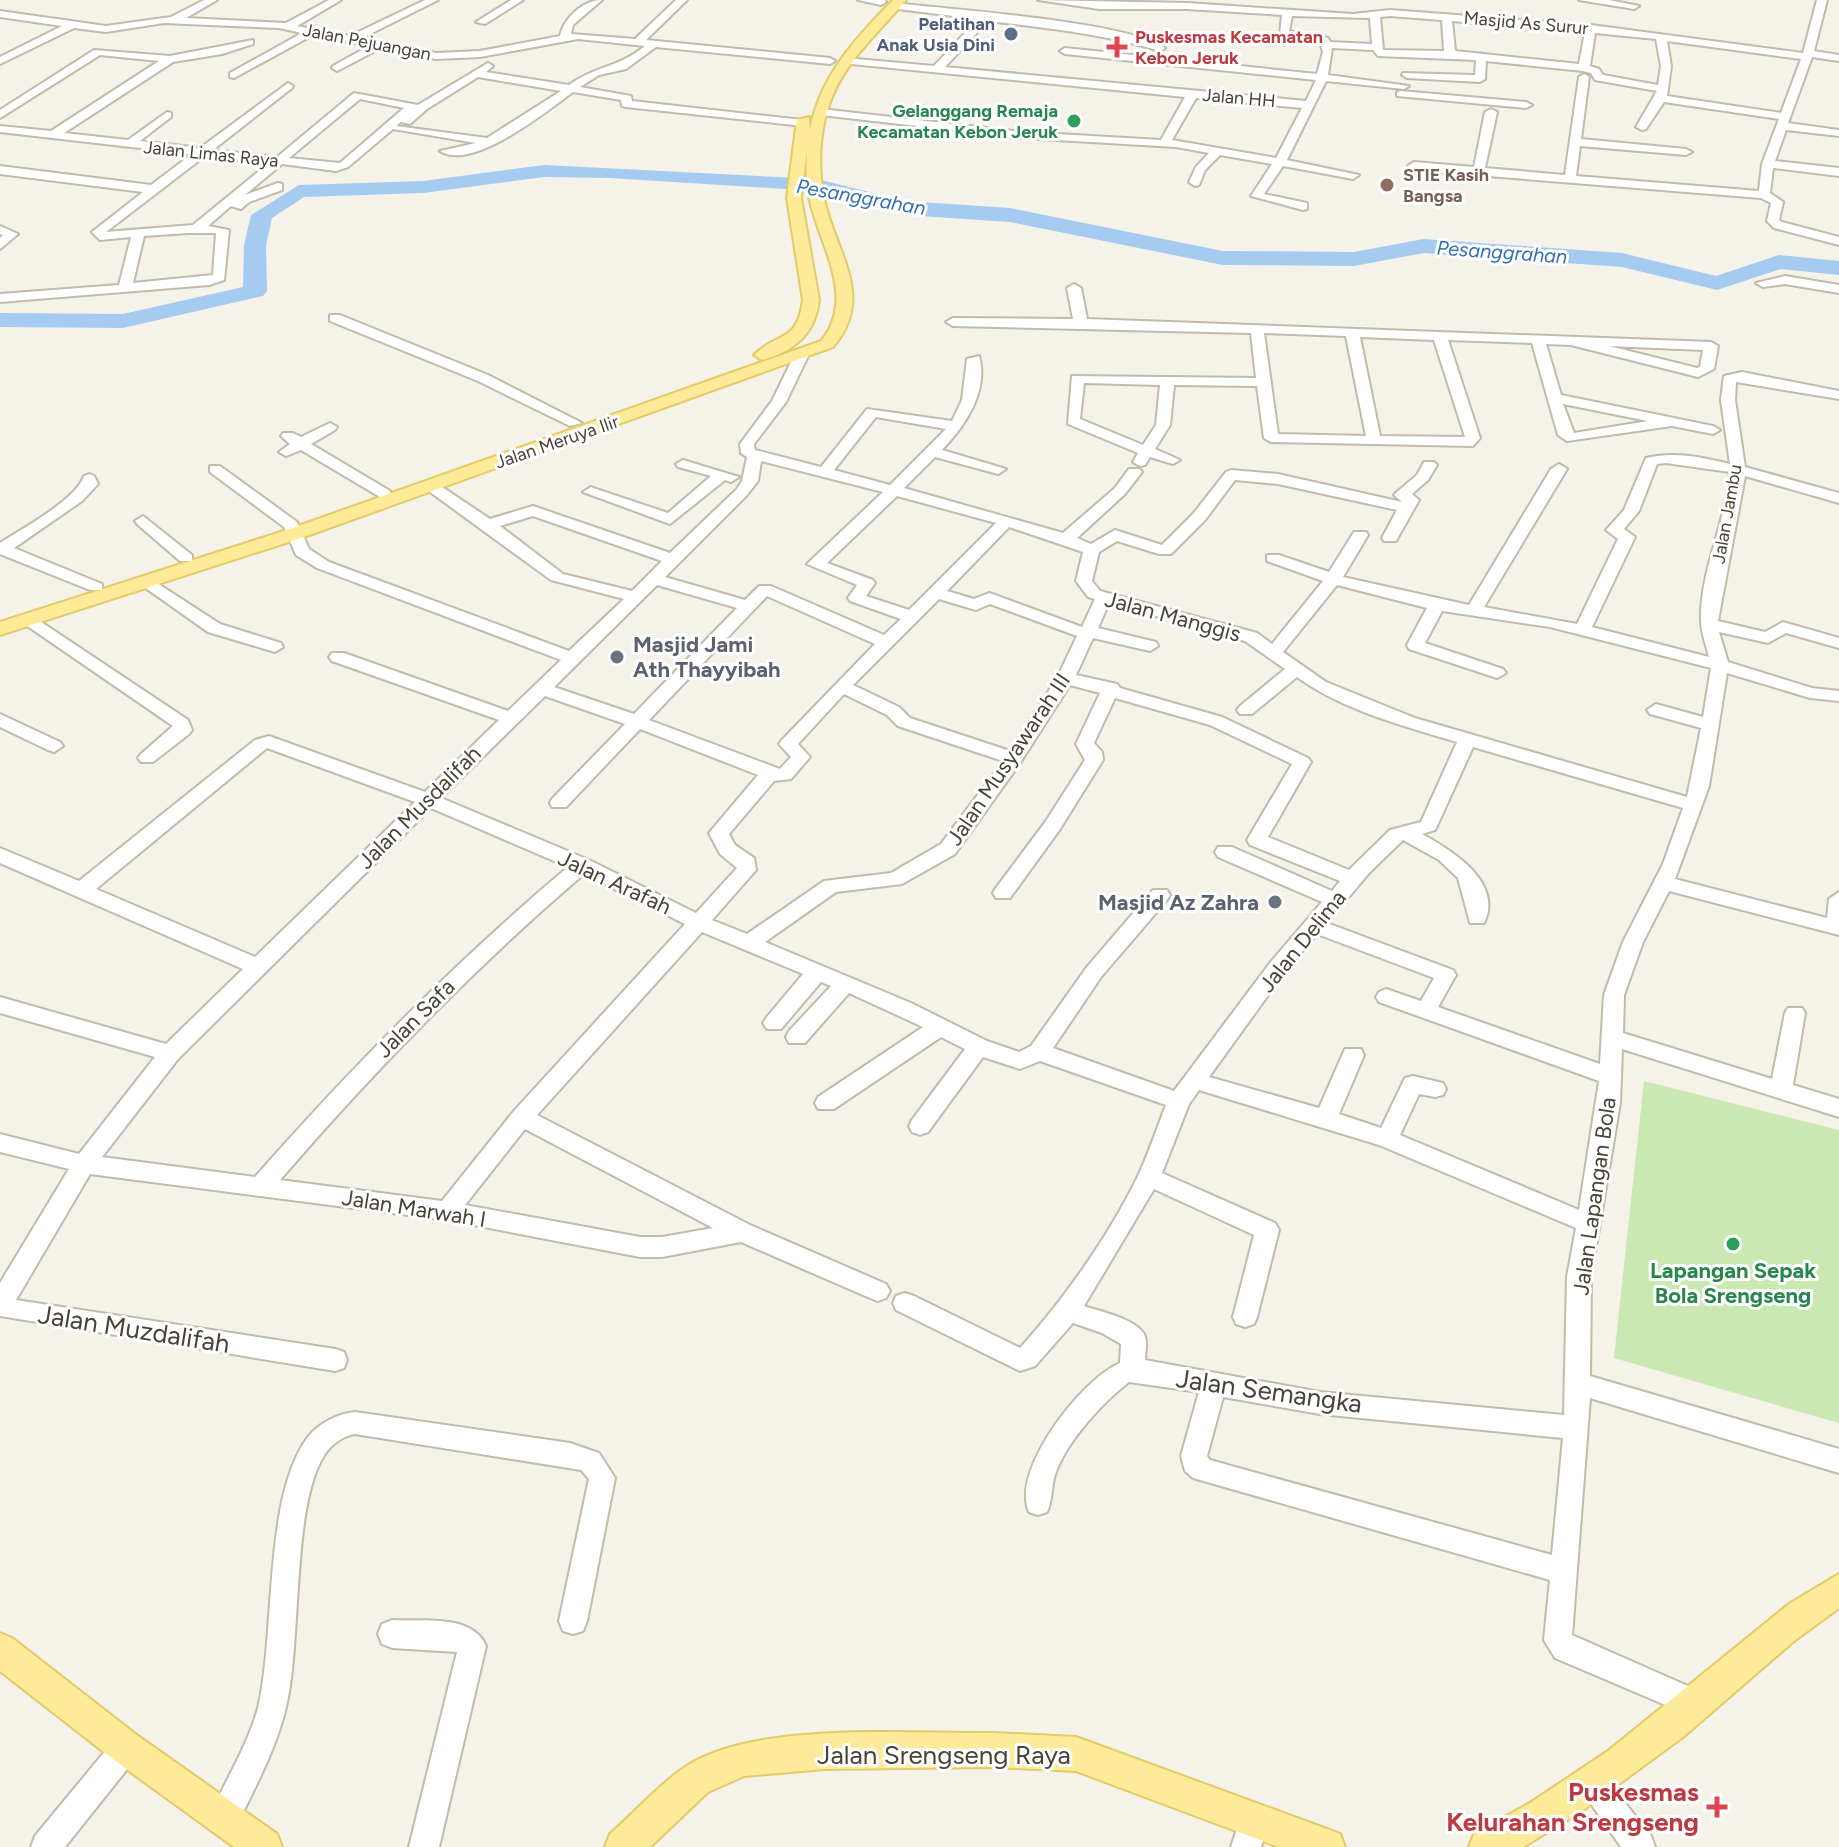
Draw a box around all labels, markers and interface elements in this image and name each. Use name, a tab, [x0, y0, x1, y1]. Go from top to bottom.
street label: Masjid As Surur	[1463, 7, 1589, 39]
place label: Pelatihan Anak Usia Dini	[876, 13, 995, 56]
street label: Jalan Pejuangan	[301, 19, 433, 65]
marker: Pelatihan Anak Usia Dini	[1002, 25, 1020, 43]
place label: Puskesmas Kecamatan Kebon Jeruk	[1135, 26, 1323, 69]
marker: Puskesmas Kecamatan Kebon Jeruk	[1106, 36, 1128, 58]
street label: Jalan HH	[1202, 84, 1276, 112]
place label: Gelanggang Remaja Kecamatan Kebon Jeruk	[857, 100, 1058, 143]
marker: Gelanggang Remaja Kecamatan Kebon Jeruk	[1065, 112, 1083, 130]
street label: Jalan Limas Raya	[142, 136, 280, 172]
place label: STIE Kasih Bangsa	[1403, 164, 1489, 207]
water label: Pesanggrahan	[795, 174, 927, 220]
marker: STIE Kasih Bangsa	[1378, 176, 1396, 194]
water label: Pesanggrahan	[1436, 235, 1568, 269]
street label: Jalan Meruya Ilir	[492, 411, 622, 473]
street label: Jalan Jambu	[1707, 463, 1747, 565]
street label: Jalan Manggis	[1102, 585, 1244, 648]
place label: Masjid Jami Ath Thayyibah	[633, 631, 781, 683]
marker: Masjid Jami Ath Thayyibah	[608, 648, 626, 666]
street label: Jalan Musyawarah III	[941, 668, 1076, 851]
street label: Jalan Musdalifah	[352, 740, 487, 875]
street label: Jalan Arafah	[554, 845, 676, 920]
street label: Jalan Delima	[1253, 885, 1352, 998]
place label: Masjid Az Zahra	[1098, 889, 1259, 916]
marker: Masjid Az Zahra	[1266, 893, 1284, 911]
street label: Jalan Safa	[370, 973, 460, 1063]
street label: Jalan Lapangan Bola	[1567, 1095, 1622, 1297]
street label: Jalan Marwah I	[340, 1184, 488, 1233]
marker: Lapangan Sepak Bola Srengseng	[1724, 1235, 1742, 1253]
place label: Lapangan Sepak Bola Srengseng	[1650, 1257, 1816, 1309]
street label: Jalan Muzdalifah	[36, 1298, 232, 1360]
street label: Jalan Semangka	[1174, 1362, 1364, 1420]
street label: Jalan Srengseng Raya	[817, 1739, 1071, 1771]
place label: Puskesmas Kelurahan Srengseng	[1446, 1776, 1699, 1838]
marker: Puskesmas Kelurahan Srengseng	[1706, 1796, 1728, 1818]

